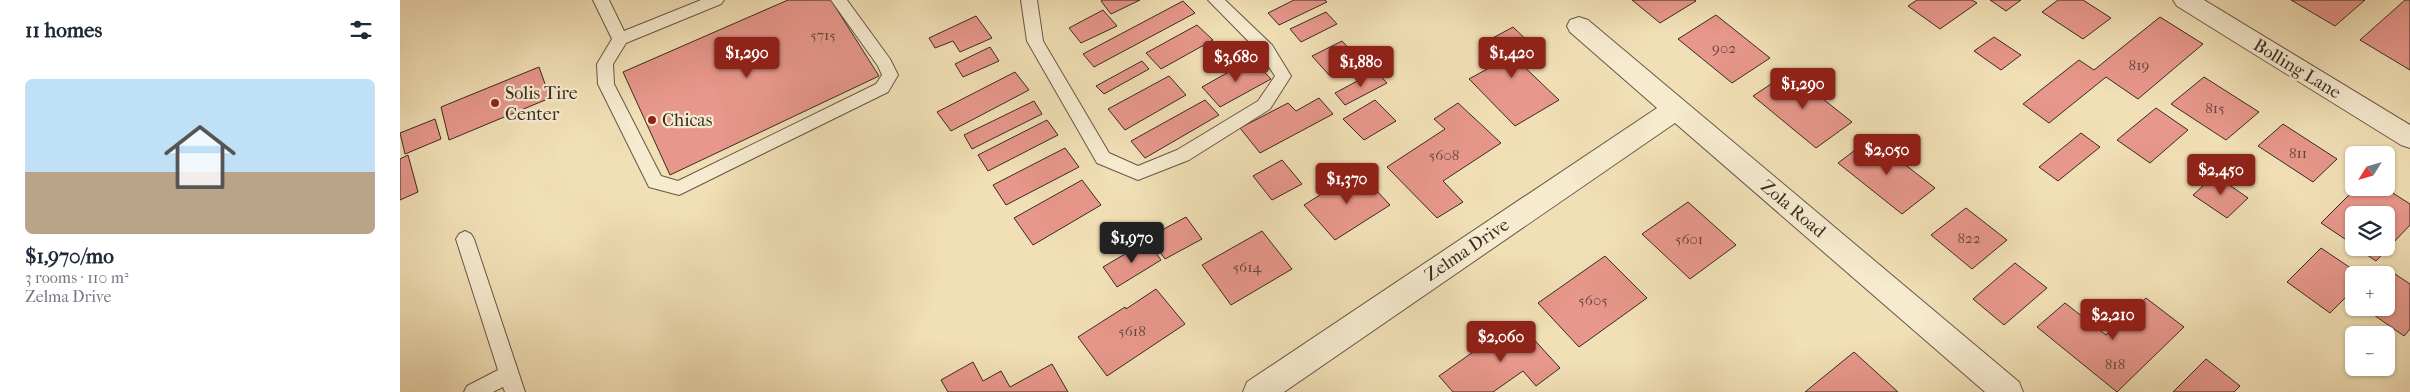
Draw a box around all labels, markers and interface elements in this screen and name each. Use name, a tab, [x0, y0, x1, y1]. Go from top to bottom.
icon: filters	[347, 16, 375, 44]
text: 11 homes	[25, 18, 102, 42]
house number: 5715	[810, 26, 836, 44]
street label: Bolling Lane	[2249, 35, 2345, 103]
pin: $1,290	[706, 36, 788, 79]
pin: $1,420	[1471, 36, 1553, 79]
house number: 902	[1712, 39, 1736, 57]
pin: $3,680	[1195, 41, 1277, 83]
text: $1,290	[725, 43, 769, 62]
text: $1,420	[1490, 43, 1534, 62]
pin: $1,880	[1320, 46, 1402, 88]
text: $3,680	[1214, 47, 1258, 66]
text: $1,880	[1340, 52, 1382, 71]
house number: 819	[2129, 56, 2150, 74]
pin: $1,290	[1762, 68, 1844, 110]
text: $1,290	[1781, 74, 1825, 93]
place label: Solis Tire Center	[505, 83, 578, 125]
marker: Solis Tire Center	[489, 97, 501, 109]
house number: 815	[2205, 99, 2225, 117]
place label: Chicas	[662, 110, 713, 131]
icon: home	[155, 112, 245, 202]
marker: Chicas	[646, 114, 658, 126]
pin: $2,050	[1846, 134, 1928, 176]
text: $2,050	[1865, 140, 1909, 159]
house number: 811	[2289, 144, 2307, 162]
house number: 5608	[1429, 146, 1459, 164]
north arrow	[2345, 146, 2395, 196]
map controls	[2345, 146, 2395, 376]
pin: $2,450	[2180, 154, 2262, 196]
text: $2,450	[2198, 160, 2244, 179]
pin: $1,370	[1306, 162, 1388, 205]
text: $1,370	[1327, 169, 1367, 188]
street label: Zola Road	[1756, 176, 1830, 242]
button: layers	[2345, 206, 2395, 256]
street label: Zelma Drive	[1421, 214, 1513, 286]
pin: $1,970	[1091, 222, 1173, 264]
text: $1,970	[1111, 228, 1153, 247]
house number: 822	[1958, 229, 1981, 247]
house number: 5601	[1675, 230, 1703, 248]
text: $1,970/mo	[25, 244, 114, 268]
house number: 5614	[1233, 258, 1263, 276]
button: +	[2345, 266, 2395, 316]
text: 3 rooms · 110 m²	[25, 268, 129, 287]
text: Zelma Drive	[25, 287, 111, 306]
house number: 5605	[1578, 291, 1608, 309]
pin: $2,210	[2072, 298, 2154, 341]
text: $2,210	[2091, 305, 2135, 324]
pin: $2,060	[1460, 320, 1542, 363]
house number: 5618	[1118, 322, 1146, 340]
button: −	[2345, 326, 2395, 376]
text: $2,060	[1478, 327, 1524, 346]
house number: 818	[2105, 355, 2125, 373]

